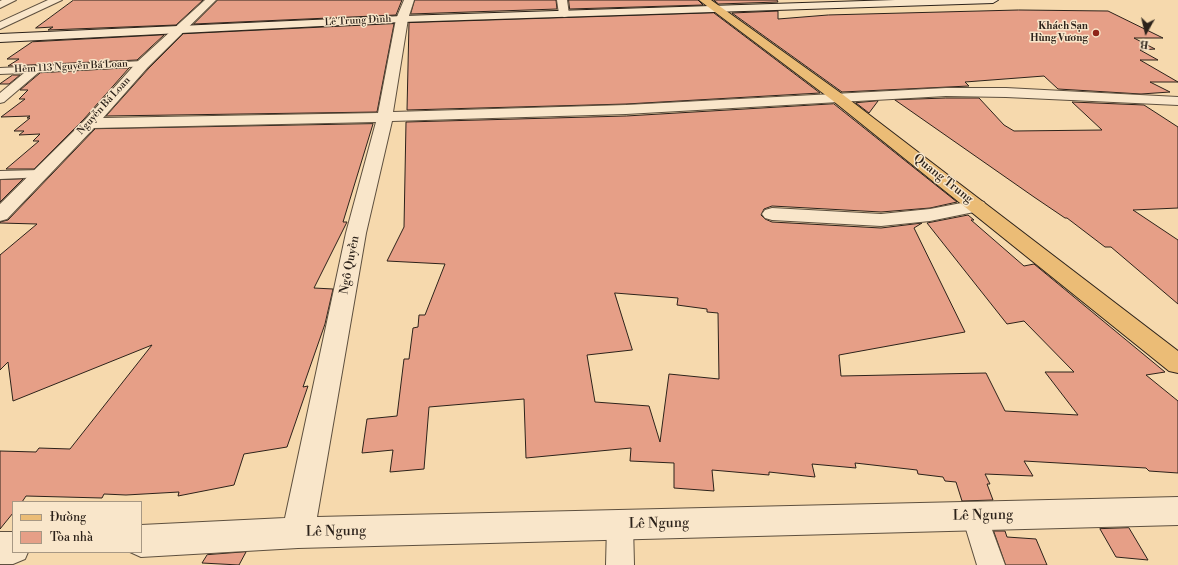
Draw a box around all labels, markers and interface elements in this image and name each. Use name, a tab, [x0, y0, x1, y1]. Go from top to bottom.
north arrow	[1126, 12, 1166, 52]
street label: Lê Trung Đình	[324, 13, 392, 29]
place label: Khách Sạn Hùng Vương	[1030, 21, 1088, 44]
marker: Khách Sạn Hùng Vương	[1091, 28, 1101, 38]
text: B	[1139, 36, 1149, 51]
street label: Hẻm 113 Nguyễn Bá Loan	[14, 58, 128, 76]
street label: Nguyễn Bá Loan	[75, 75, 133, 137]
street label: Quang Trung	[910, 151, 976, 207]
street label: Ngô Quyền	[337, 234, 363, 296]
legend	[12, 501, 142, 553]
street label: Lê Ngung	[953, 507, 1013, 525]
text: Đường	[50, 510, 86, 525]
street label: Lê Ngung	[629, 515, 689, 533]
street label: Lê Ngung	[306, 523, 366, 541]
text: Tòa nhà	[50, 530, 93, 545]

